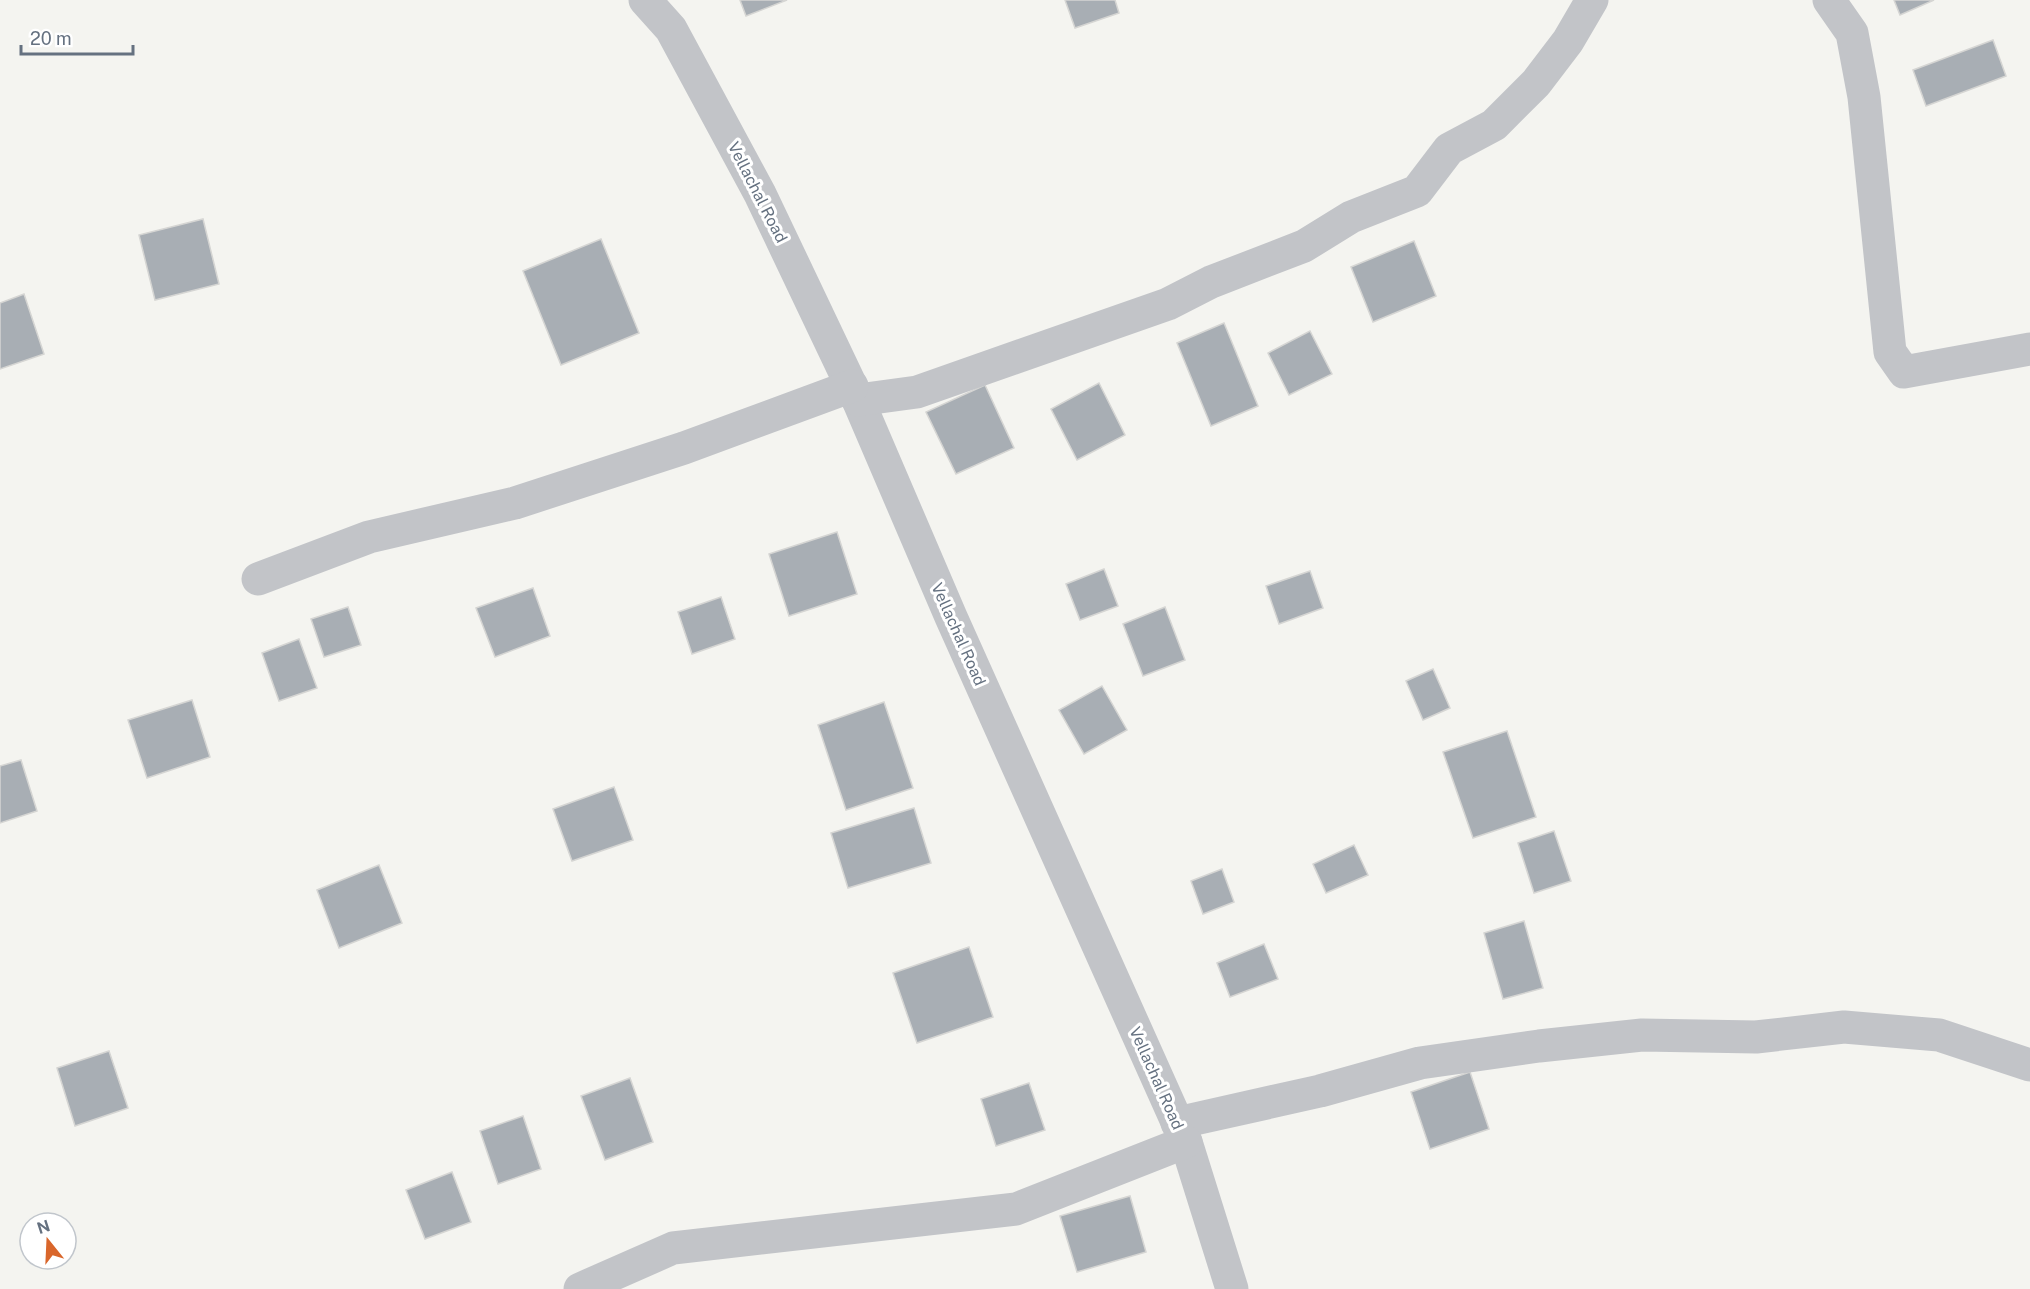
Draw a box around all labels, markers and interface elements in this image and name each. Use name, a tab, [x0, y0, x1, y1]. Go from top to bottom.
scale bar	[21, 18, 134, 56]
text: 20 m	[30, 28, 72, 49]
street label: Vellachal Road	[724, 139, 791, 246]
street label: Vellachal Road	[927, 580, 990, 689]
street label: Vellachal Road	[1125, 1024, 1188, 1133]
north arrow	[18, 1211, 78, 1271]
text: N	[35, 1216, 52, 1238]

